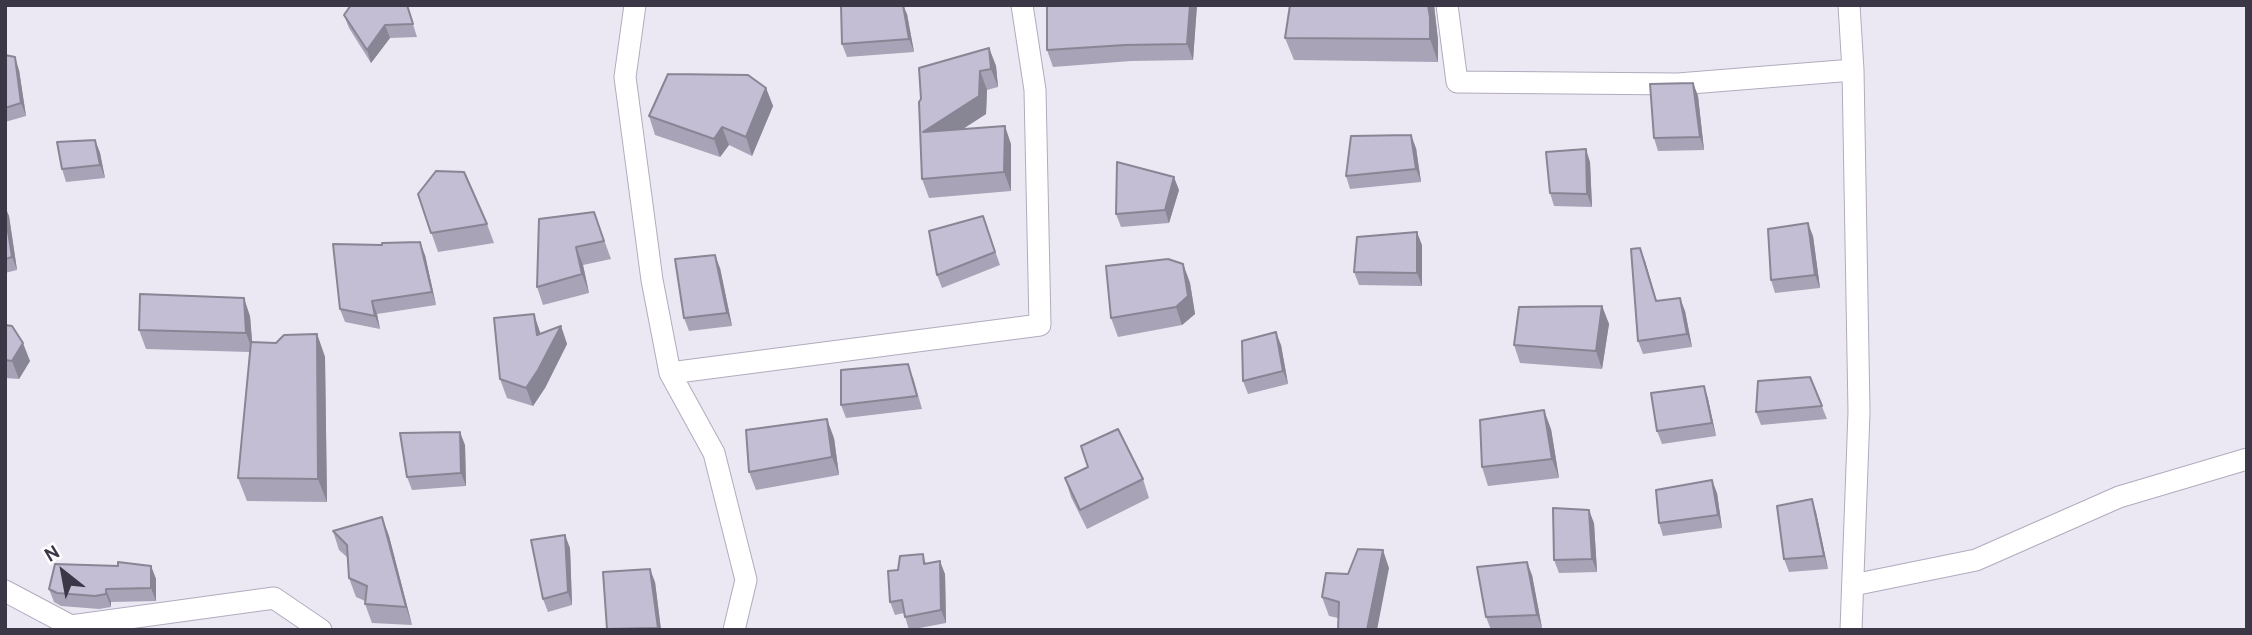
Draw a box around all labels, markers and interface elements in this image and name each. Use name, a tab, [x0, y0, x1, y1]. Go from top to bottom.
north arrow	[28, 537, 98, 607]
text: N	[40, 540, 64, 567]

